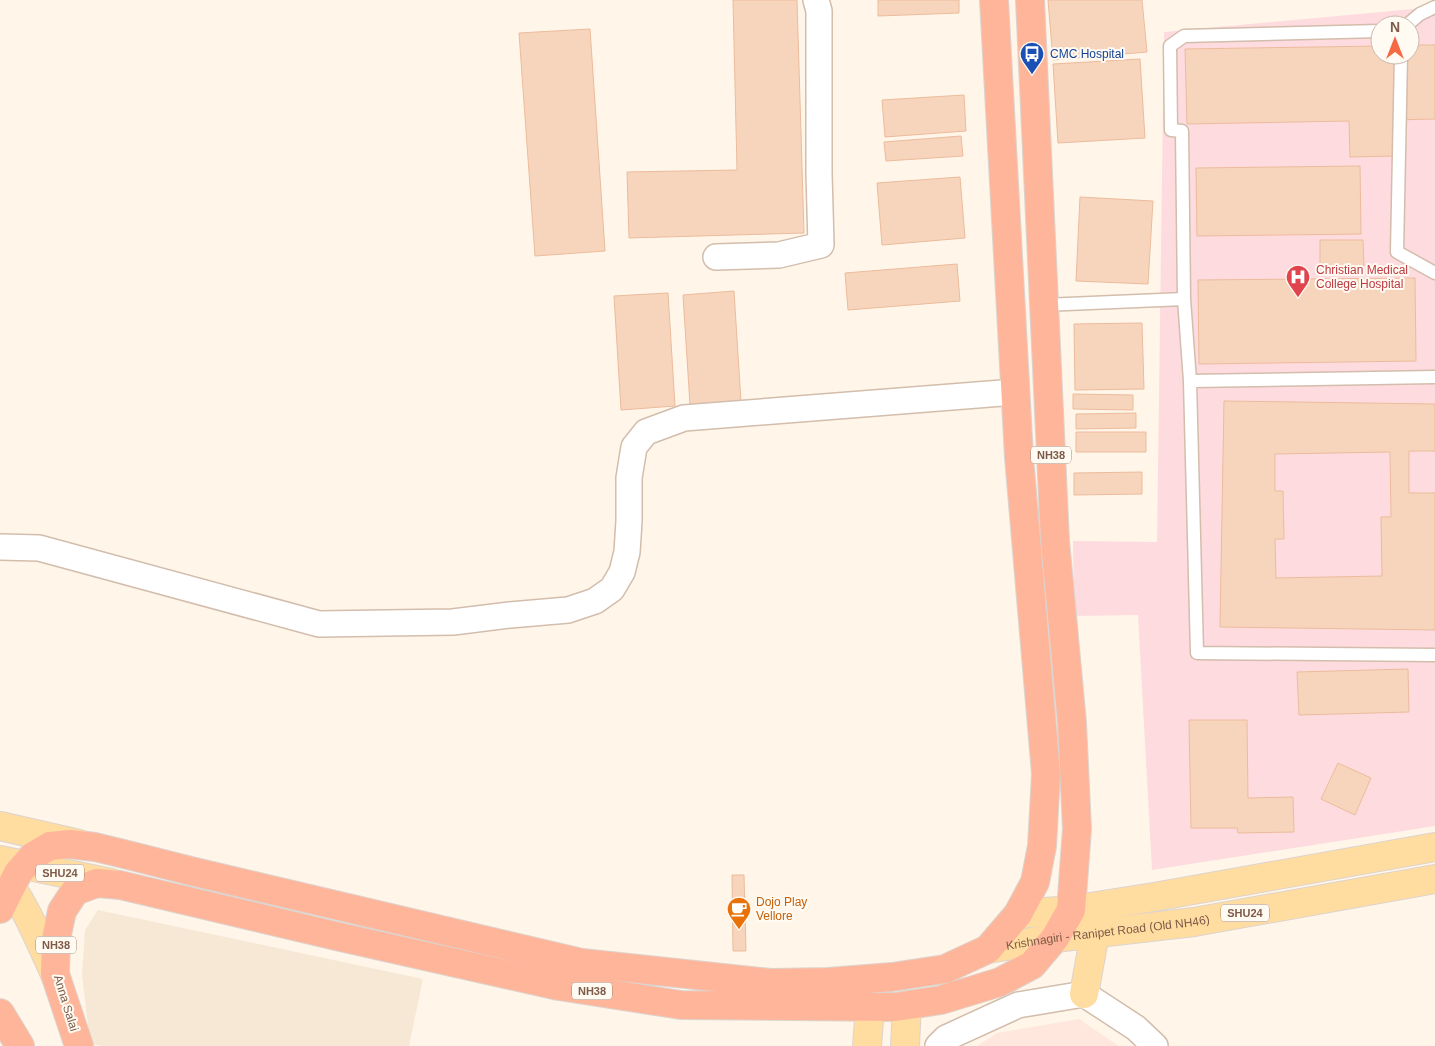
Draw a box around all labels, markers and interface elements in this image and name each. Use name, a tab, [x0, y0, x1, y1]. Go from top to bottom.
north arrow	[1370, 15, 1420, 65]
text: N	[1390, 19, 1400, 35]
bus stop icon: CMC Hospital	[1019, 41, 1045, 75]
place label: CMC Hospital	[1050, 47, 1124, 61]
place label: Christian Medical College Hospital	[1316, 263, 1408, 291]
hospital icon: Christian Medical College Hospital	[1285, 264, 1311, 298]
road number: NH38	[1031, 446, 1071, 464]
road number: SHU24	[36, 864, 84, 881]
place label: Dojo Play Vellore	[756, 895, 807, 923]
cafe icon: Dojo Play Vellore	[726, 896, 752, 930]
road number: SHU24	[1221, 904, 1269, 921]
street label: Krishnagiri - Ranipet Road (Old NH46)	[1005, 912, 1211, 953]
road number: NH38	[36, 936, 76, 954]
street label: Anna Salai	[51, 973, 81, 1033]
road number: NH38	[572, 982, 612, 999]

